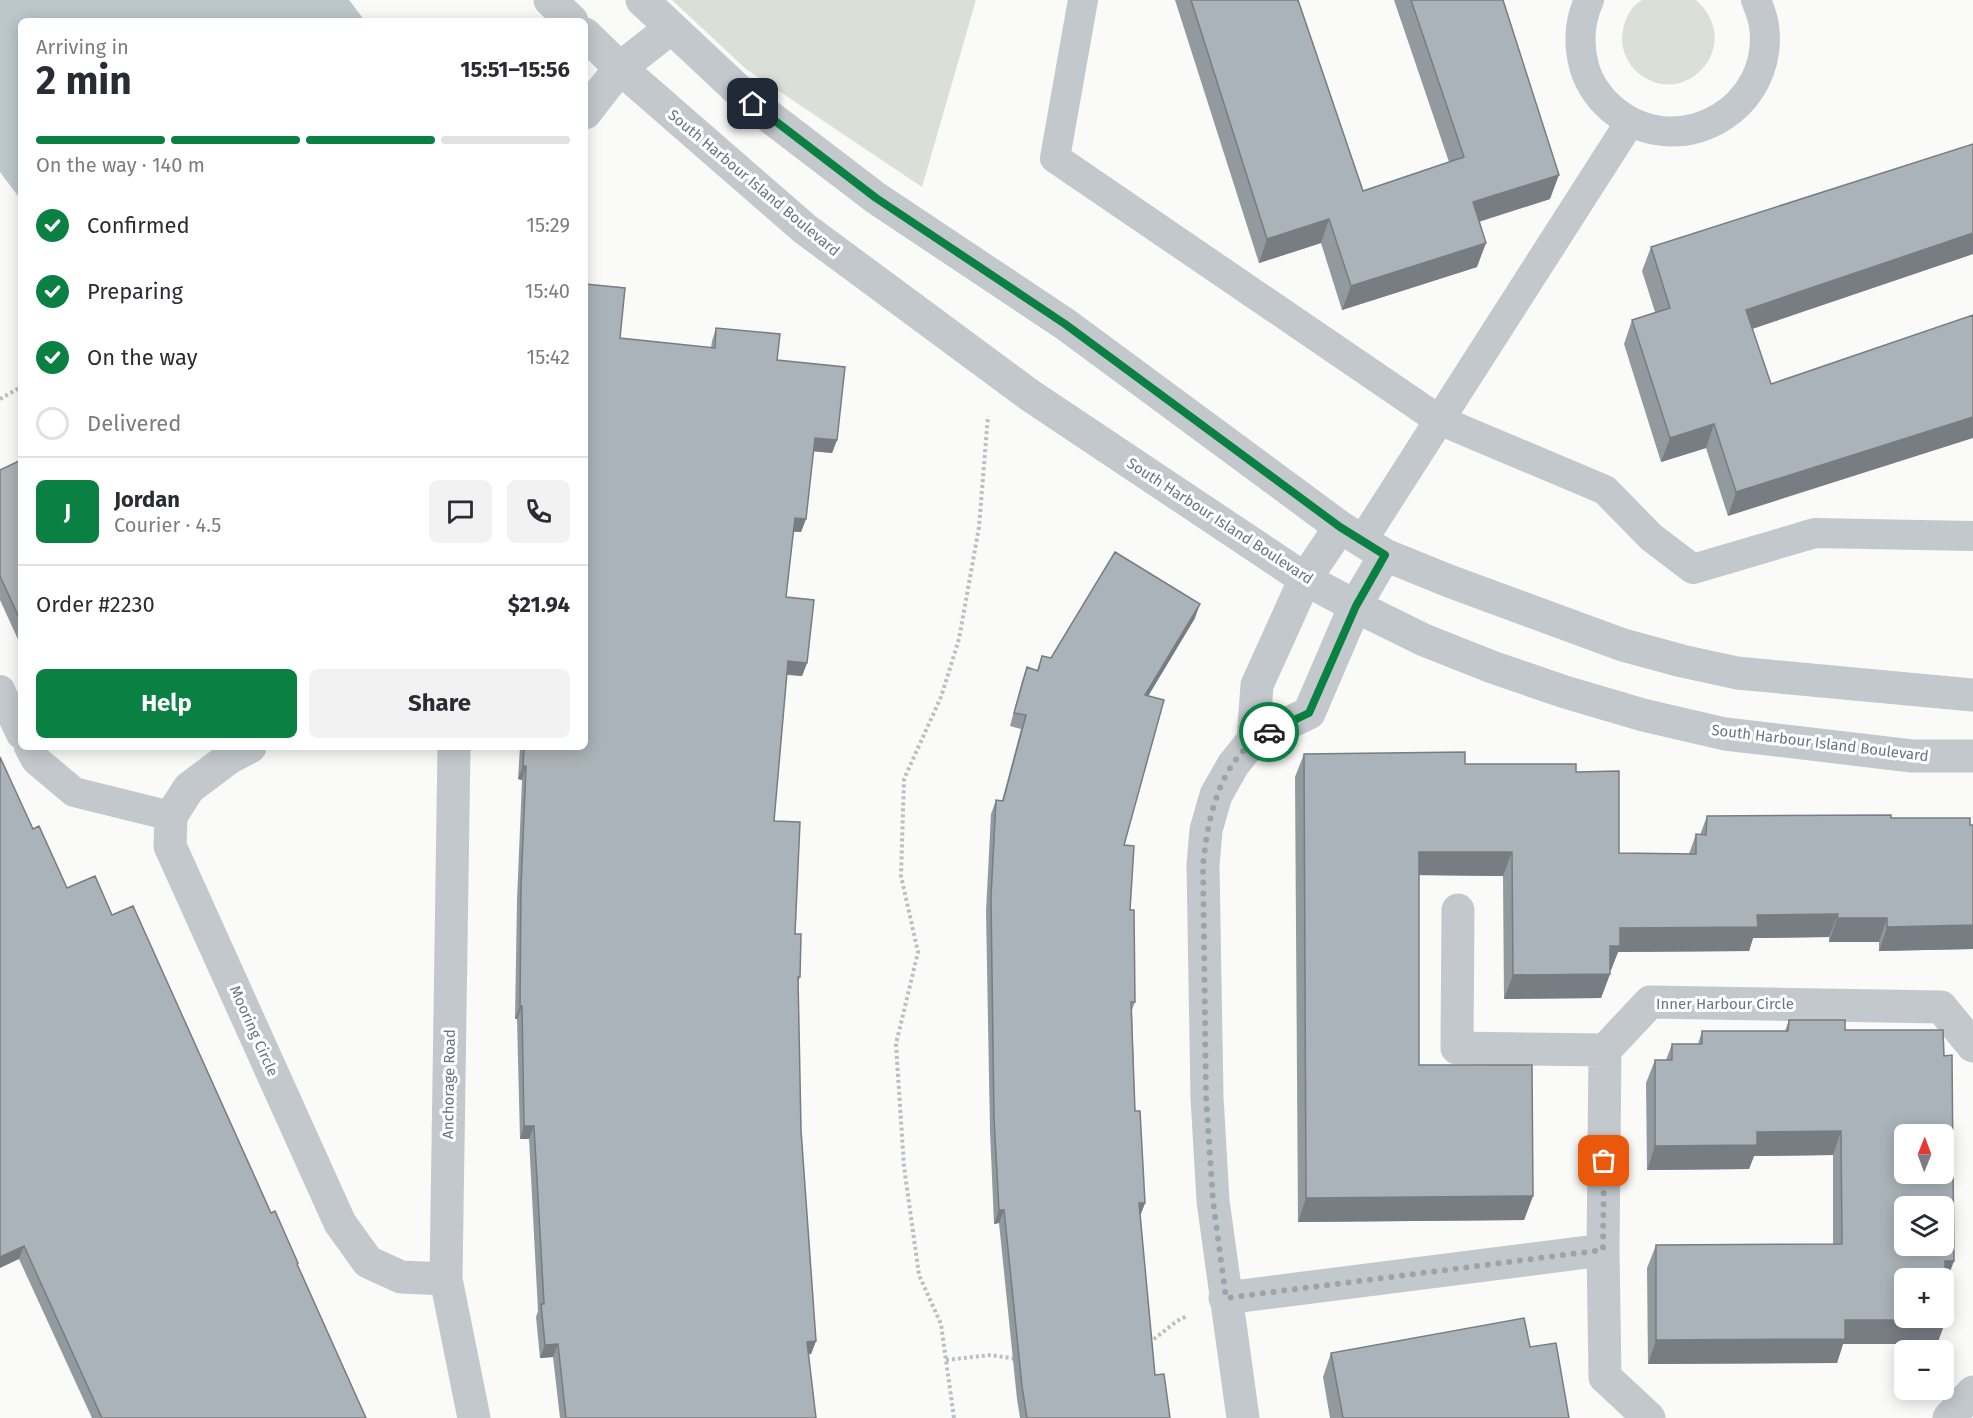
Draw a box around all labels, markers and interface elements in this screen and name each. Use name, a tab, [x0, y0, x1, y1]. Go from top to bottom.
text: Arriving in	[36, 35, 129, 59]
text: 15:51–15:56	[460, 56, 570, 83]
text: 2 min	[36, 58, 132, 104]
pin	[727, 78, 778, 129]
icon: home	[736, 87, 769, 120]
street label: South Harbour Island Boulevard	[665, 106, 843, 260]
text: On the way · 140 m	[36, 153, 205, 177]
icon: check	[36, 209, 69, 242]
text: Confirmed	[87, 212, 190, 239]
text: 15:29	[526, 213, 570, 237]
icon: check	[36, 275, 69, 308]
text: Preparing	[87, 278, 183, 305]
text: 15:40	[525, 279, 570, 303]
icon: check	[36, 341, 69, 374]
text: On the way	[87, 344, 198, 371]
text: 15:42	[526, 345, 570, 369]
text: Delivered	[87, 410, 182, 437]
street label: South Harbour Island Boulevard	[1123, 454, 1317, 588]
button: chat	[429, 480, 492, 543]
button: phone	[507, 480, 570, 543]
text: Jordan	[114, 486, 180, 513]
text: J	[64, 498, 71, 525]
text: Courier · 4.5	[114, 513, 221, 537]
text: Order #2230	[36, 591, 155, 618]
text: $21.94	[508, 591, 570, 618]
button: Help	[36, 669, 297, 738]
button: Share	[309, 669, 570, 738]
courier	[1239, 702, 1299, 762]
icon: car	[1253, 716, 1286, 749]
street label: South Harbour Island Boulevard	[1710, 721, 1930, 765]
street label: Mooring Circle	[226, 983, 282, 1079]
street label: Inner Harbour Circle	[1656, 995, 1794, 1013]
street label: Anchorage Road	[439, 1029, 459, 1139]
north arrow	[1894, 1124, 1954, 1184]
map controls	[1894, 1124, 1954, 1400]
pin	[1578, 1135, 1629, 1186]
icon: bag	[1587, 1144, 1620, 1177]
button: layers	[1894, 1196, 1954, 1256]
button: +	[1894, 1268, 1954, 1328]
button: −	[1894, 1340, 1954, 1400]

